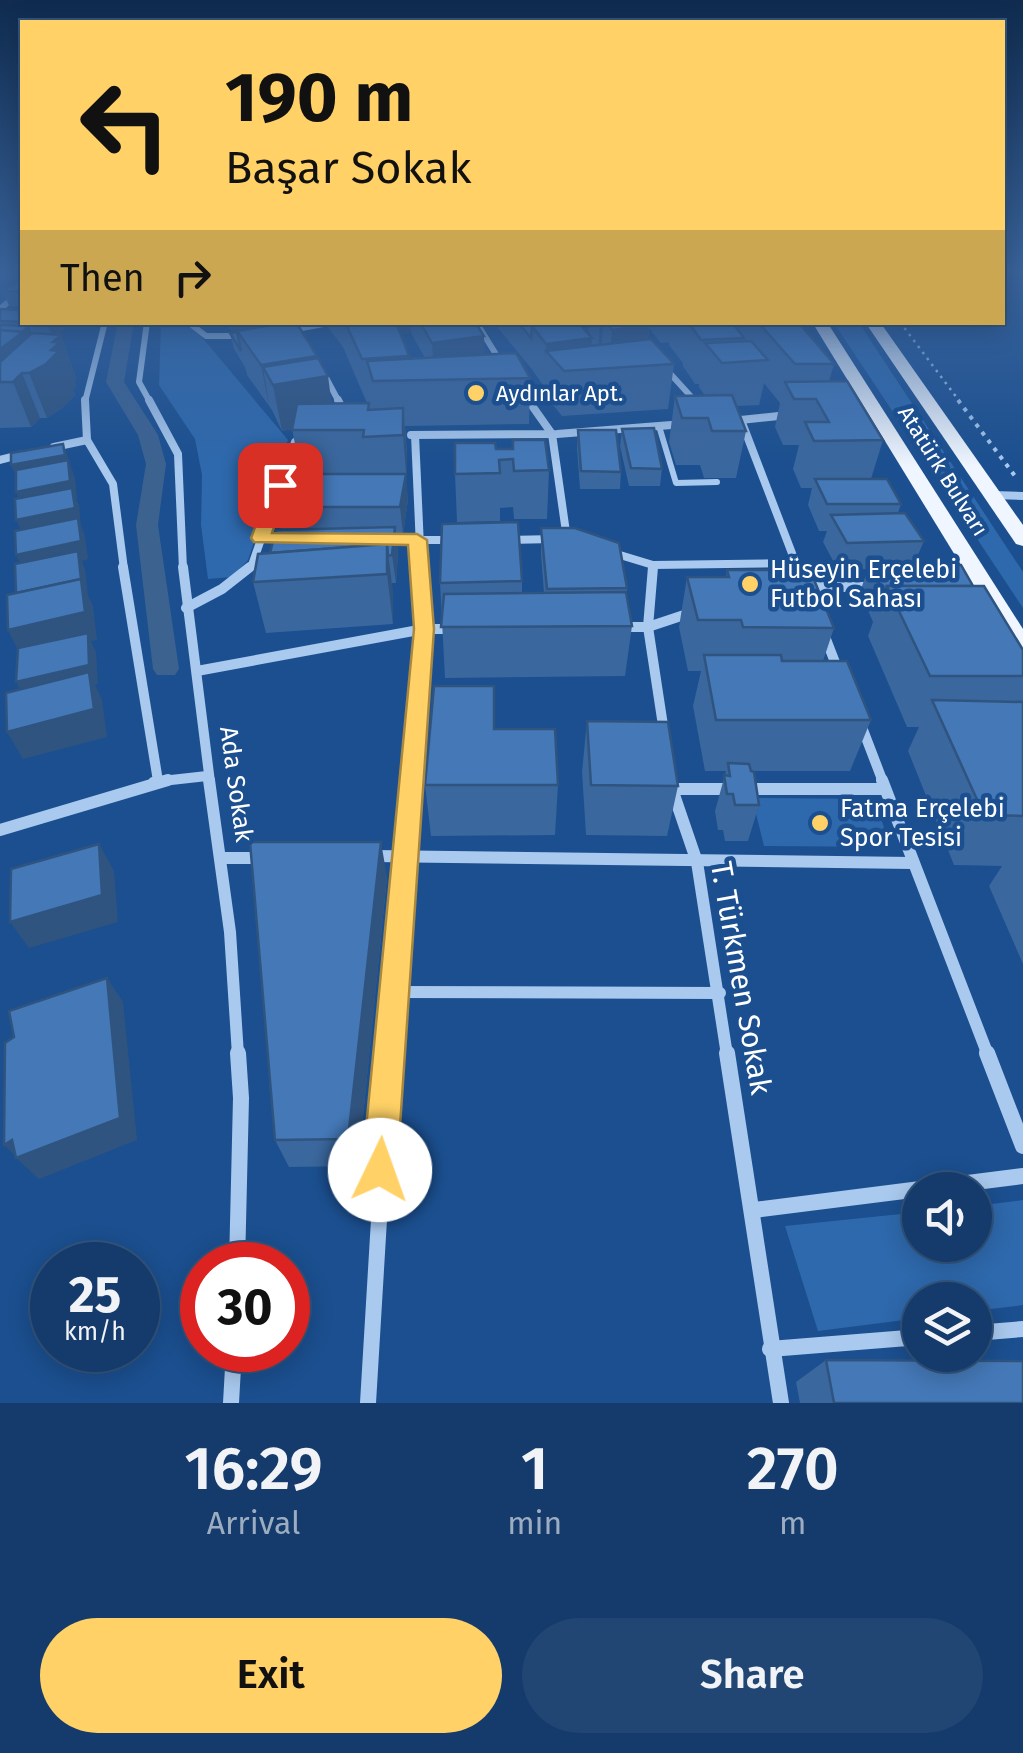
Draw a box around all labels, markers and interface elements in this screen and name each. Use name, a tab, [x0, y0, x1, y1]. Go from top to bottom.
text: 190 m	[225, 56, 413, 140]
icon: left	[60, 60, 190, 190]
text: Başar Sokak	[225, 141, 471, 195]
icon: right	[165, 250, 220, 305]
text: Then	[60, 255, 145, 301]
place label: Aydınlar Apt.	[496, 380, 623, 407]
marker: Aydınlar Apt.	[465, 382, 487, 404]
street label: Atatürk Bulvarı	[892, 401, 994, 541]
pin	[238, 443, 323, 528]
icon: arrive	[253, 458, 308, 513]
place label: Hüseyin Erçelebi Futbol Sahası	[770, 555, 957, 614]
marker: Hüseyin Erçelebi Futbol Sahası	[739, 573, 761, 595]
street label: Ada Sokak	[213, 724, 259, 844]
place label: Fatma Erçelebi Spor Tesisi	[840, 794, 1005, 853]
marker: Fatma Erçelebi Spor Tesisi	[809, 812, 831, 834]
street label: T. Türkmen Sokak	[703, 859, 779, 1098]
position arrow	[328, 1118, 432, 1222]
map controls	[902, 1172, 992, 1372]
button: sound	[902, 1172, 992, 1262]
speed limit sign: 30	[180, 1242, 310, 1372]
text: 25	[69, 1265, 121, 1325]
button: layers	[902, 1282, 992, 1372]
text: km/h	[64, 1317, 126, 1347]
text: 16:29	[184, 1433, 323, 1505]
text: 1	[521, 1433, 548, 1505]
text: 270	[747, 1433, 839, 1505]
text: Arrival	[207, 1504, 300, 1542]
text: min	[507, 1504, 562, 1542]
text: m	[779, 1504, 806, 1542]
button: Exit	[40, 1618, 502, 1733]
button: Share	[522, 1618, 983, 1733]

